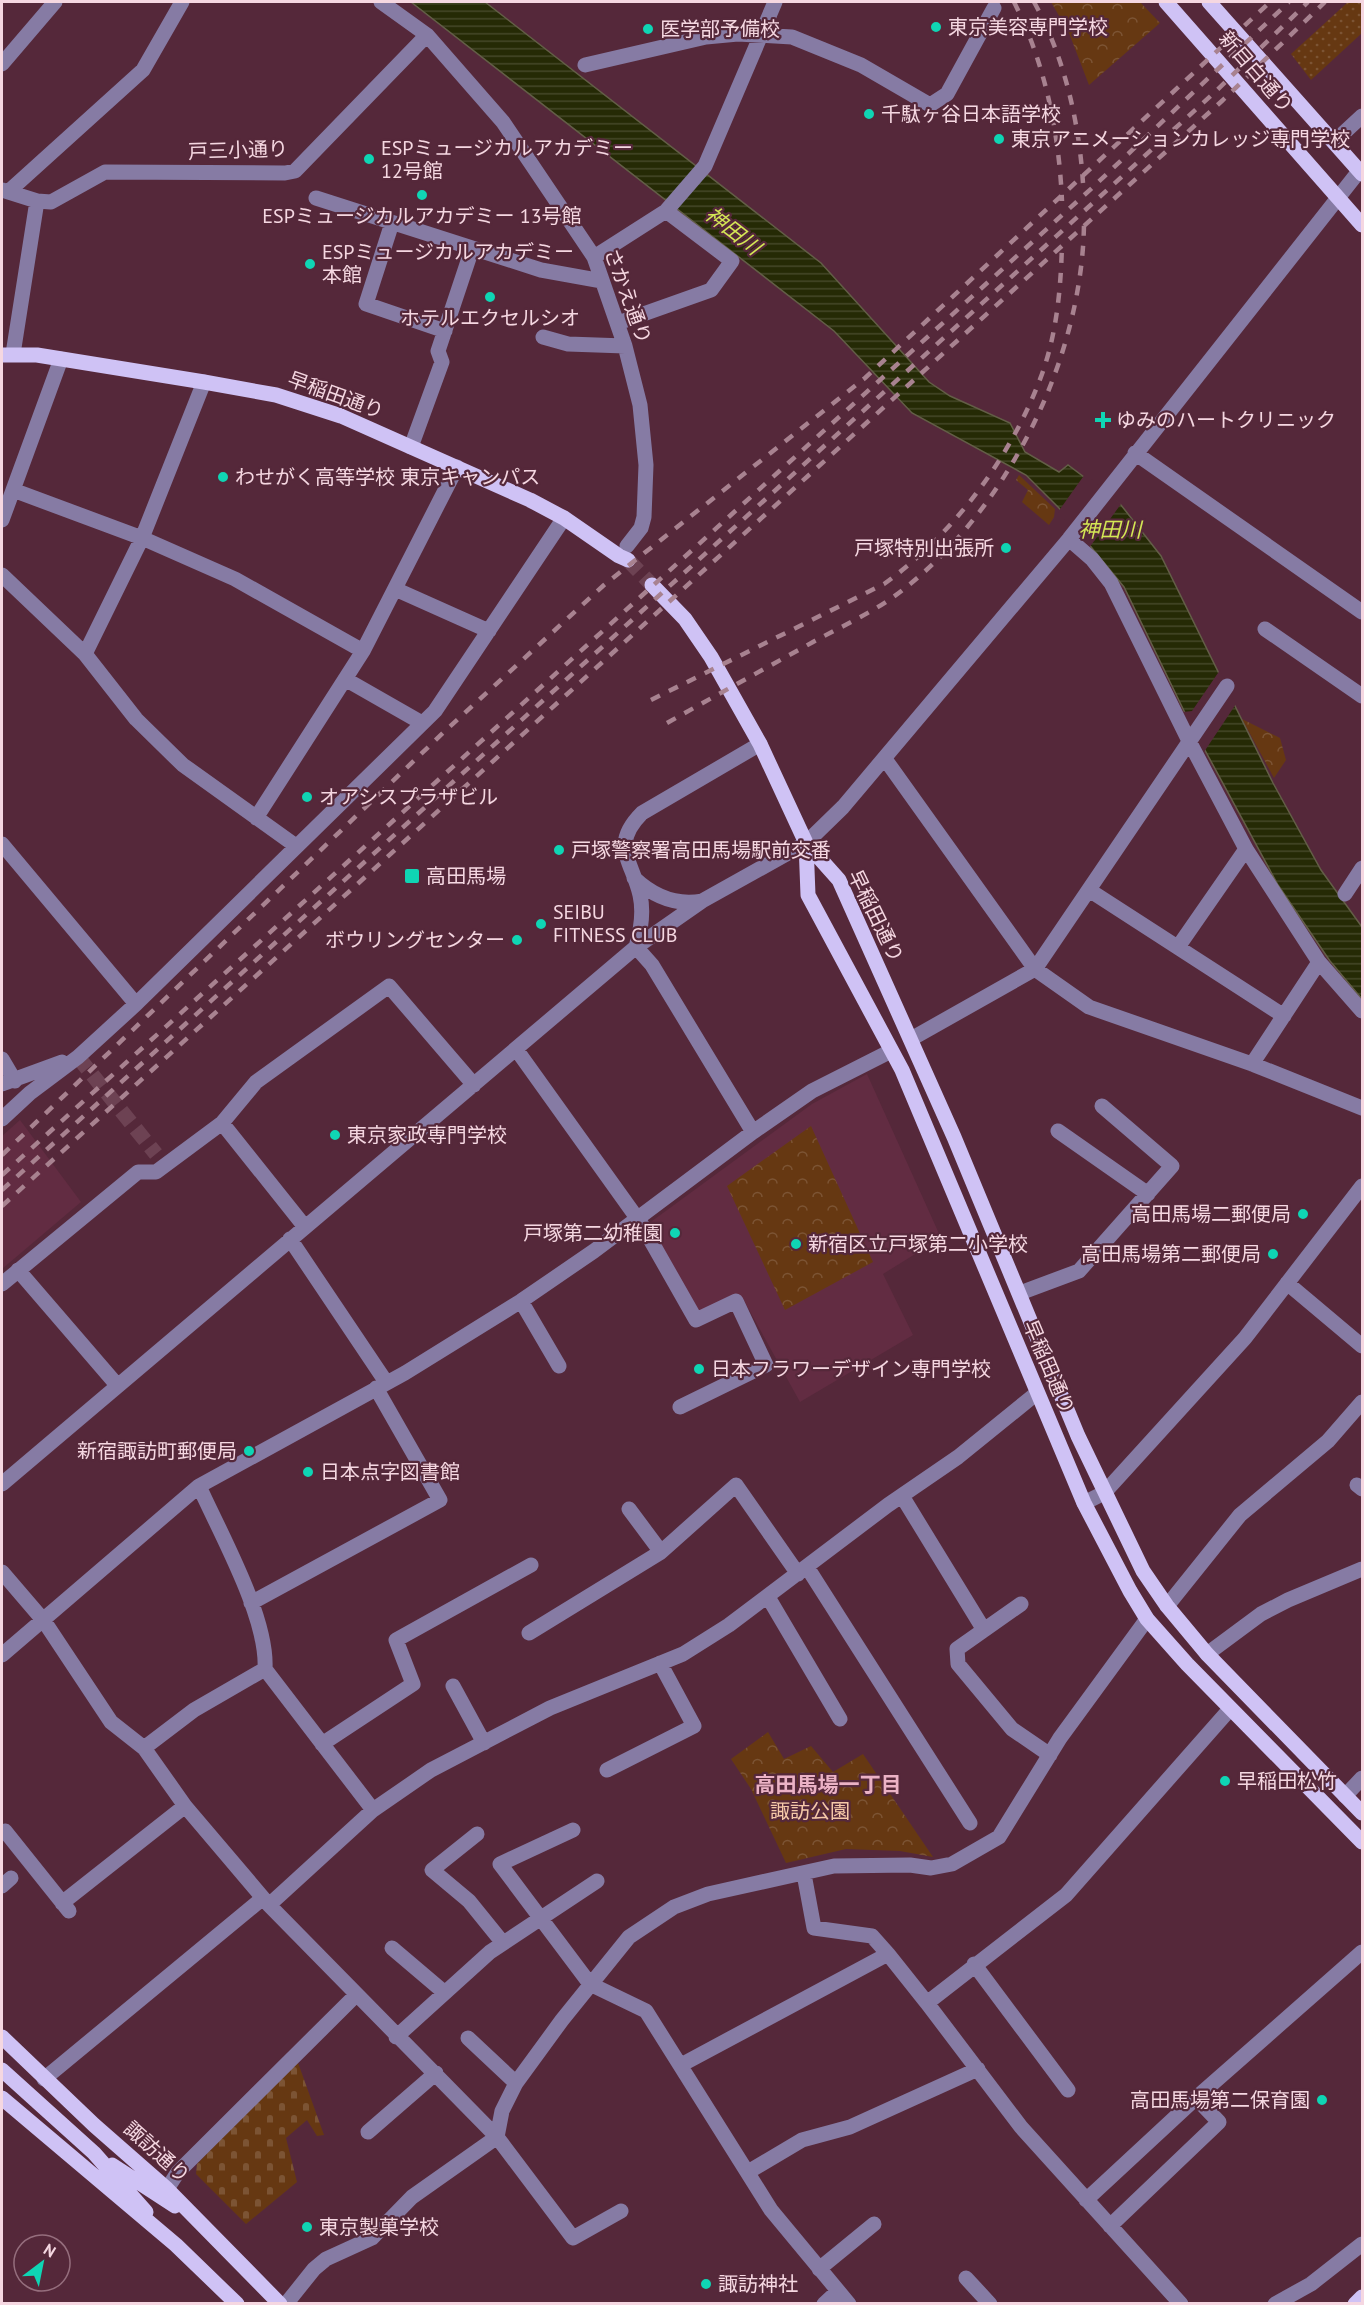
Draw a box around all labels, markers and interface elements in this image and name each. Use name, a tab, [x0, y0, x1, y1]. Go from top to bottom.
place label: 東京美容専門学校	[948, 14, 1108, 40]
place label: 医学部予備校	[660, 16, 780, 42]
marker: 東京美容専門学校	[929, 20, 943, 34]
marker: 医学部予備校	[641, 22, 655, 36]
street label: 新目白通り	[1213, 26, 1299, 118]
place label: 千駄ヶ谷日本語学校	[881, 101, 1061, 127]
marker: 千駄ヶ谷日本語学校	[862, 107, 876, 121]
place label: 東京アニメーションカレッジ専門学校	[1011, 126, 1350, 152]
marker: 東京アニメーションカレッジ専門学校	[992, 132, 1006, 146]
street label: 戸三小通り	[188, 135, 288, 165]
place label: ESPミュージカルアカデミー 12号館	[381, 135, 633, 184]
marker: ESPミュージカルアカデミー 12号館	[362, 152, 376, 166]
marker: ESPミュージカルアカデミー 13号館	[415, 188, 429, 202]
water label: 神田川	[700, 201, 768, 262]
place label: ESPミュージカルアカデミー 13号館	[262, 203, 582, 229]
place label: ESPミュージカルアカデミー 本館	[322, 239, 574, 288]
street label: さかえ通り	[599, 245, 657, 347]
marker: ESPミュージカルアカデミー 本館	[303, 257, 317, 271]
marker: ホテルエクセルシオ	[483, 290, 497, 304]
place label: ホテルエクセルシオ	[400, 305, 580, 331]
street label: 早稲田通り	[285, 366, 387, 424]
place label: ゆみのハートクリニック	[1116, 407, 1336, 433]
marker: ゆみのハートクリニック	[1094, 411, 1112, 429]
place label: わせがく高等学校 東京キャンパス	[235, 464, 540, 490]
marker: わせがく高等学校 東京キャンパス	[216, 470, 230, 484]
water label: 神田川	[1079, 516, 1143, 543]
place label: 戸塚特別出張所	[854, 535, 994, 561]
marker: 戸塚特別出張所	[999, 541, 1013, 555]
place label: オアシスプラザビル	[319, 784, 498, 810]
marker: オアシスプラザビル	[300, 790, 314, 804]
place label: 戸塚警察署高田馬場駅前交番	[571, 837, 831, 863]
marker: 戸塚警察署高田馬場駅前交番	[552, 843, 566, 857]
place label: 高田馬場	[426, 863, 506, 889]
street label: 早稲田通り	[842, 865, 910, 967]
marker: 高田馬場	[403, 867, 421, 885]
place label: SEIBU FITNESS CLUB	[553, 899, 678, 948]
marker: SEIBU FITNESS CLUB	[534, 917, 548, 931]
place label: ボウリングセンター	[325, 927, 505, 953]
marker: ボウリングセンター	[510, 933, 524, 947]
place label: 東京家政専門学校	[347, 1122, 507, 1148]
marker: 東京家政専門学校	[328, 1128, 342, 1142]
place label: 高田馬場二郵便局	[1131, 1201, 1291, 1227]
marker: 高田馬場二郵便局	[1296, 1207, 1310, 1221]
place label: 戸塚第二幼稚園	[523, 1220, 663, 1246]
marker: 戸塚第二幼稚園	[668, 1226, 682, 1240]
place label: 新宿区立戸塚第二小学校	[808, 1231, 1028, 1257]
marker: 新宿区立戸塚第二小学校	[789, 1237, 803, 1251]
place label: 高田馬場第二郵便局	[1081, 1241, 1261, 1267]
marker: 高田馬場第二郵便局	[1266, 1247, 1280, 1261]
street label: 早稲田通り	[1017, 1316, 1081, 1418]
place label: 日本フラワーデザイン専門学校	[711, 1356, 991, 1382]
marker: 日本フラワーデザイン専門学校	[692, 1362, 706, 1376]
place label: 新宿諏訪町郵便局	[77, 1438, 237, 1464]
marker: 新宿諏訪町郵便局	[242, 1444, 256, 1458]
place label: 日本点字図書館	[320, 1459, 460, 1485]
marker: 日本点字図書館	[301, 1465, 315, 1479]
place label: 早稲田松竹	[1237, 1768, 1337, 1794]
district label: 高田馬場一丁目	[755, 1771, 902, 1798]
marker: 早稲田松竹	[1218, 1774, 1232, 1788]
park label: 諏訪公園	[770, 1798, 850, 1824]
place label: 高田馬場第二保育園	[1130, 2087, 1310, 2113]
marker: 高田馬場第二保育園	[1315, 2093, 1329, 2107]
street label: 諏訪通り	[119, 2116, 195, 2188]
place label: 東京製菓学校	[319, 2214, 439, 2240]
marker: 東京製菓学校	[300, 2220, 314, 2234]
north arrow	[12, 2233, 72, 2293]
text: N	[40, 2239, 60, 2262]
place label: 諏訪神社	[718, 2271, 798, 2297]
marker: 諏訪神社	[699, 2277, 713, 2291]

